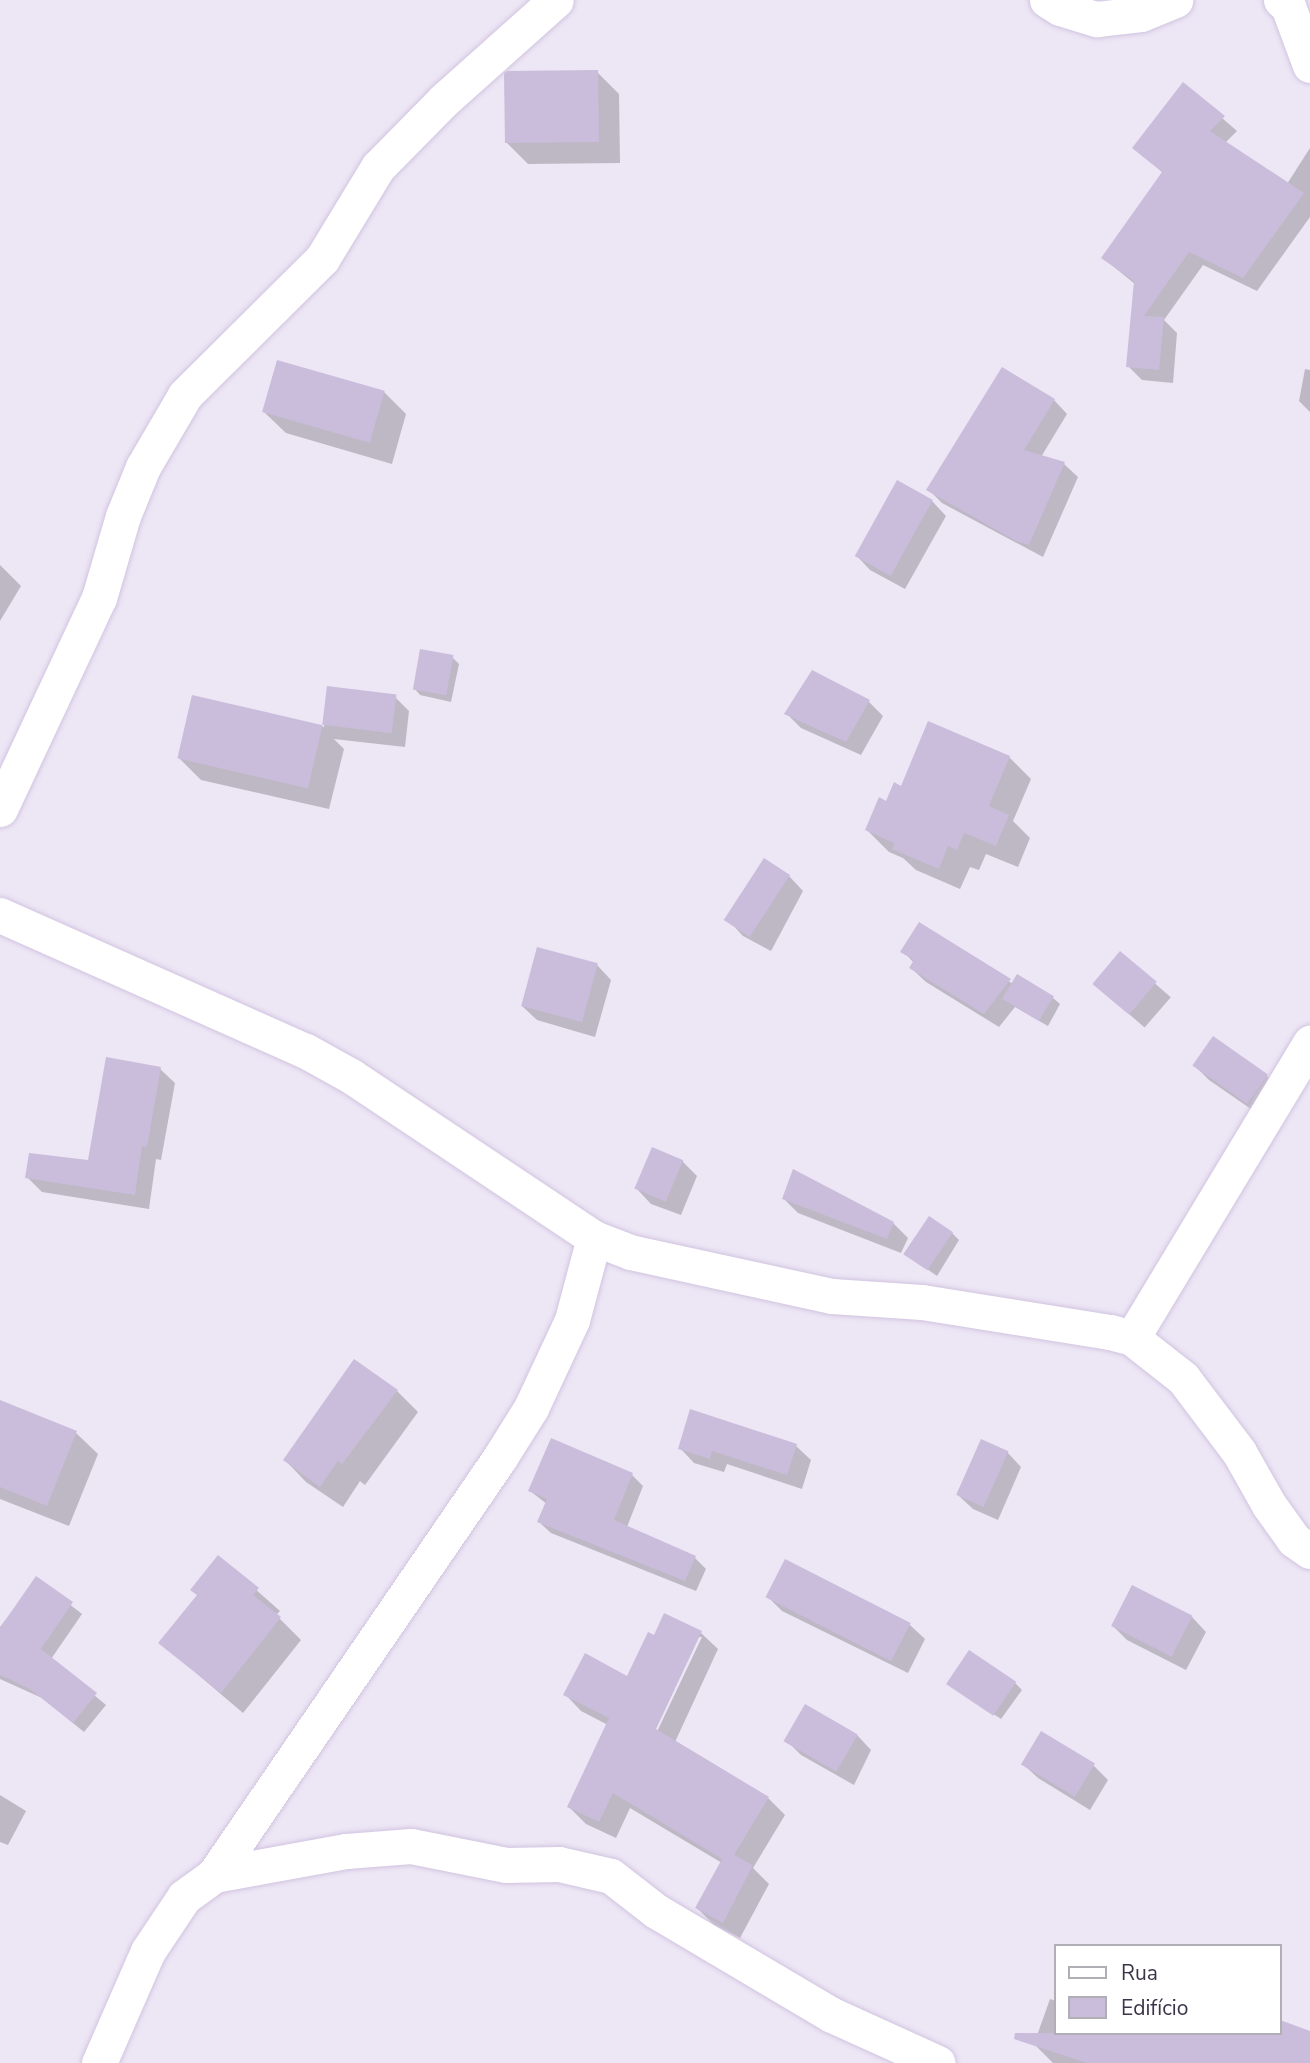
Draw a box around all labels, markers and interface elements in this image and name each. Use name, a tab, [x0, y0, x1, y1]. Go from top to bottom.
legend	[1054, 1944, 1282, 2035]
text: Rua	[1121, 1959, 1158, 1987]
text: Edifício	[1121, 1994, 1188, 2022]

